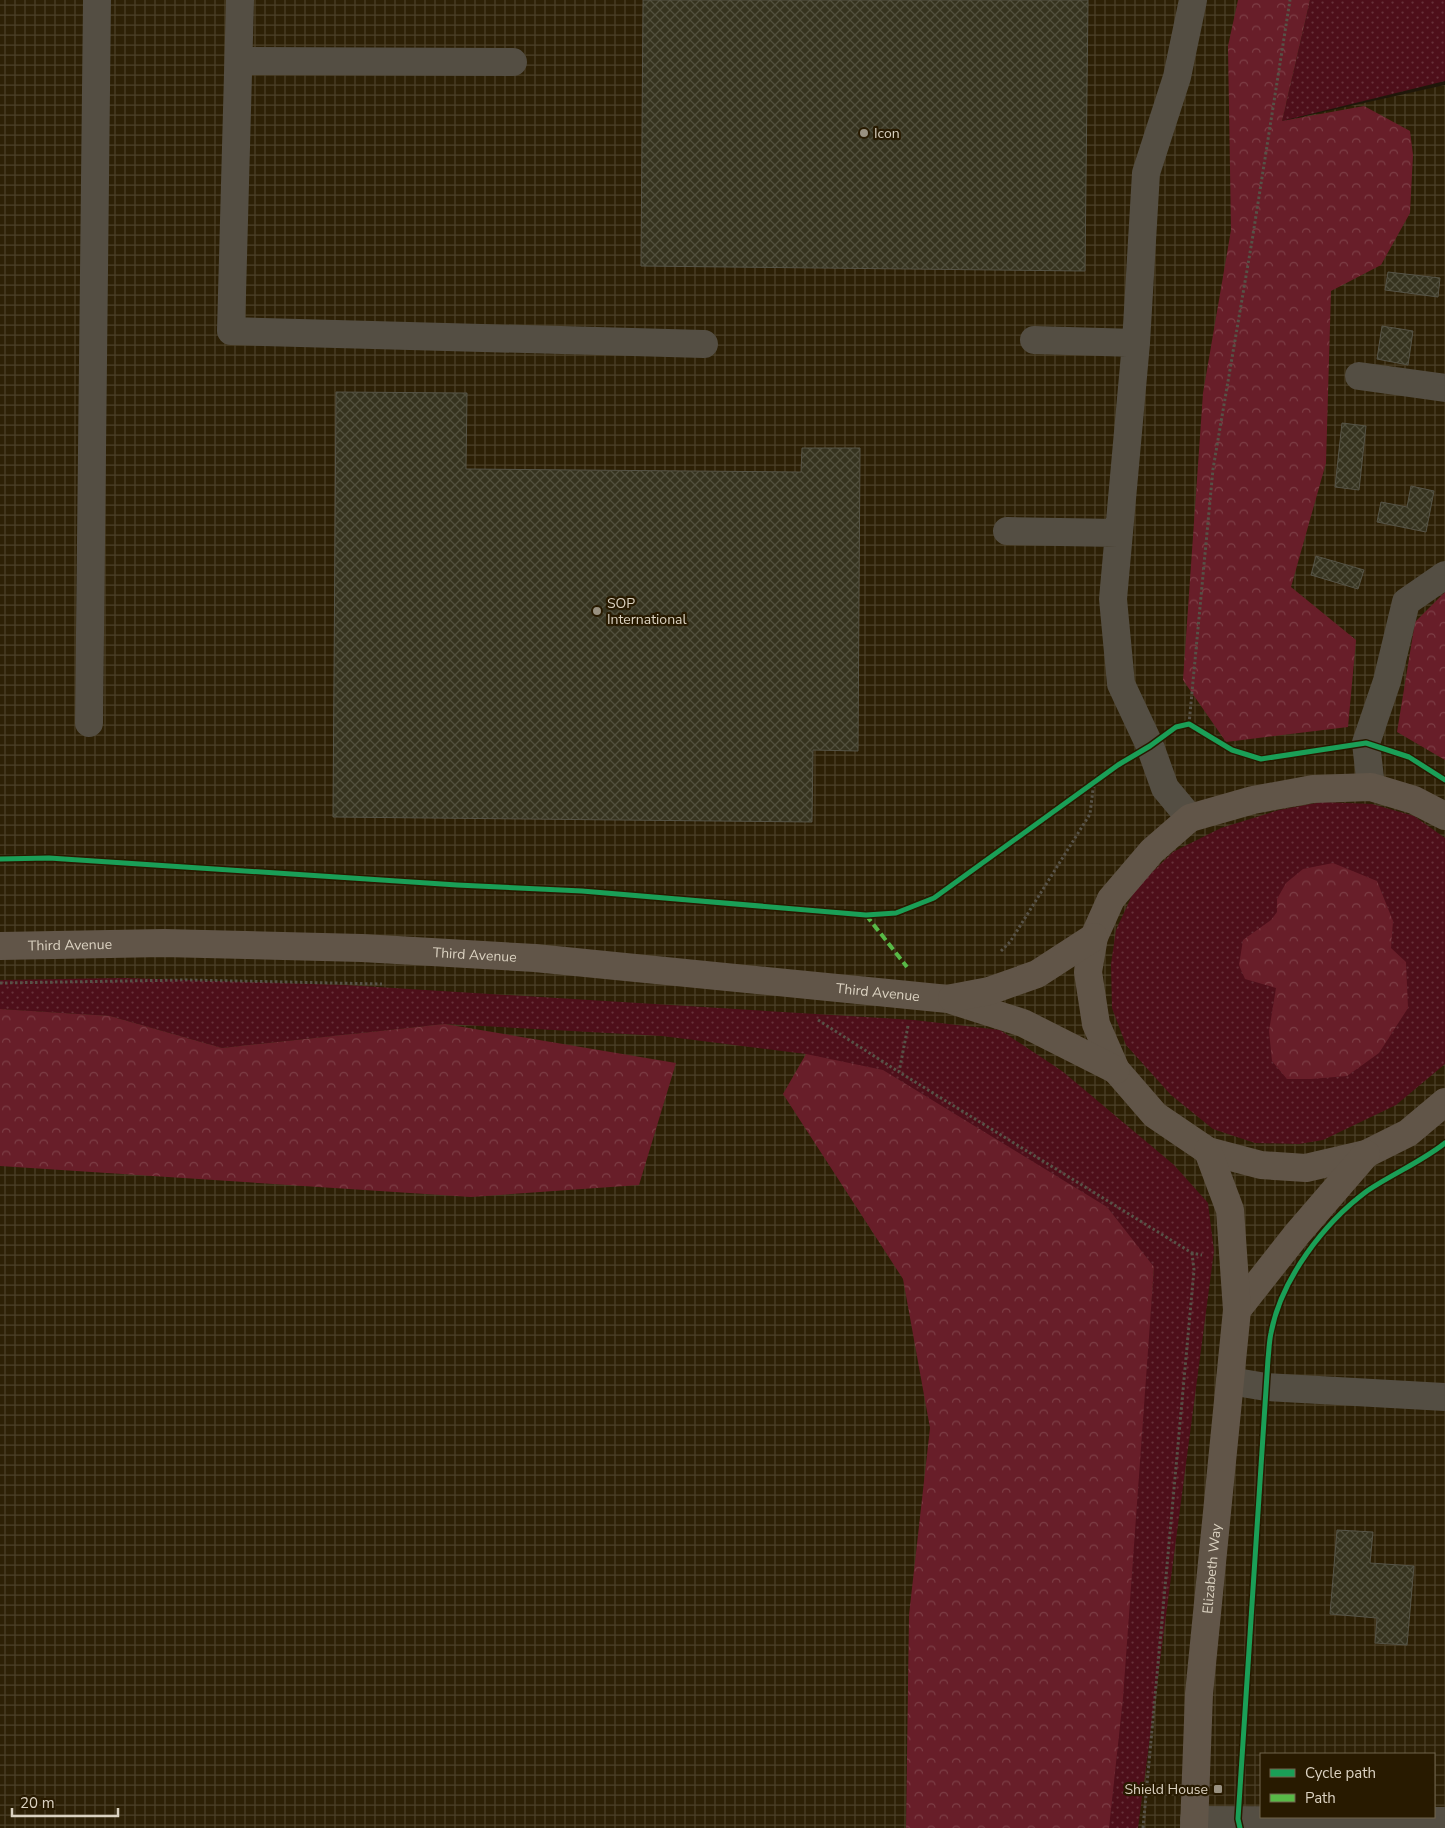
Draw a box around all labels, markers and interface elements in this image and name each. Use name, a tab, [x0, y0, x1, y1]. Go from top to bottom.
place label: Icon	[874, 124, 900, 143]
marker: Icon	[858, 127, 870, 139]
place label: SOP International	[607, 594, 688, 629]
marker: SOP International	[591, 605, 603, 617]
street label: Third Avenue	[28, 935, 112, 955]
street label: Third Avenue	[432, 943, 517, 967]
street label: Third Avenue	[835, 979, 921, 1006]
street label: Elizabeth Way	[1198, 1522, 1226, 1615]
legend	[1260, 1753, 1435, 1818]
text: Cycle path	[1305, 1763, 1376, 1783]
place label: Shield House	[1124, 1780, 1208, 1799]
marker: Shield House	[1212, 1783, 1224, 1795]
scale bar	[12, 1786, 119, 1818]
text: Path	[1305, 1788, 1336, 1808]
text: 20 m	[20, 1793, 55, 1813]

